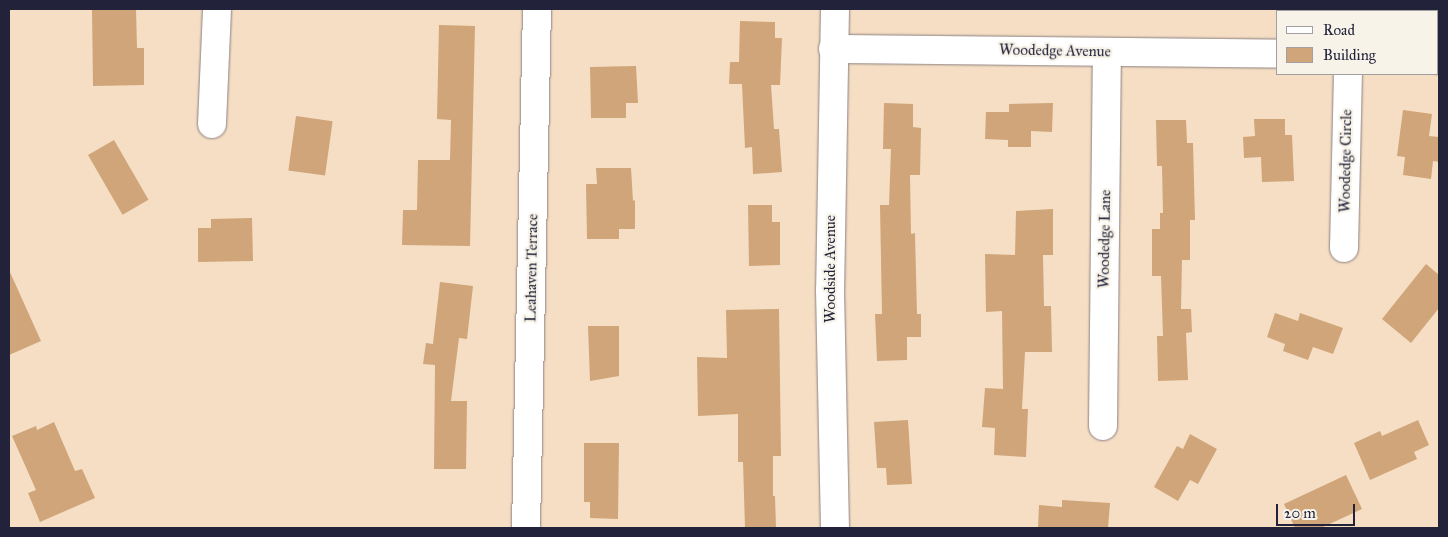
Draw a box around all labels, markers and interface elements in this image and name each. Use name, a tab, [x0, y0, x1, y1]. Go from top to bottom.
legend	[1276, 10, 1438, 75]
text: Road	[1323, 21, 1355, 39]
street label: Woodedge Avenue	[999, 41, 1111, 61]
text: Building	[1323, 46, 1376, 64]
street label: Woodedge Circle	[1336, 109, 1356, 213]
street label: Woodedge Lane	[1095, 190, 1115, 288]
street label: Leahaven Terrace	[522, 214, 542, 322]
street label: Woodside Avenue	[822, 215, 840, 323]
scale bar	[1278, 494, 1357, 526]
text: 20 m	[1284, 504, 1316, 522]

